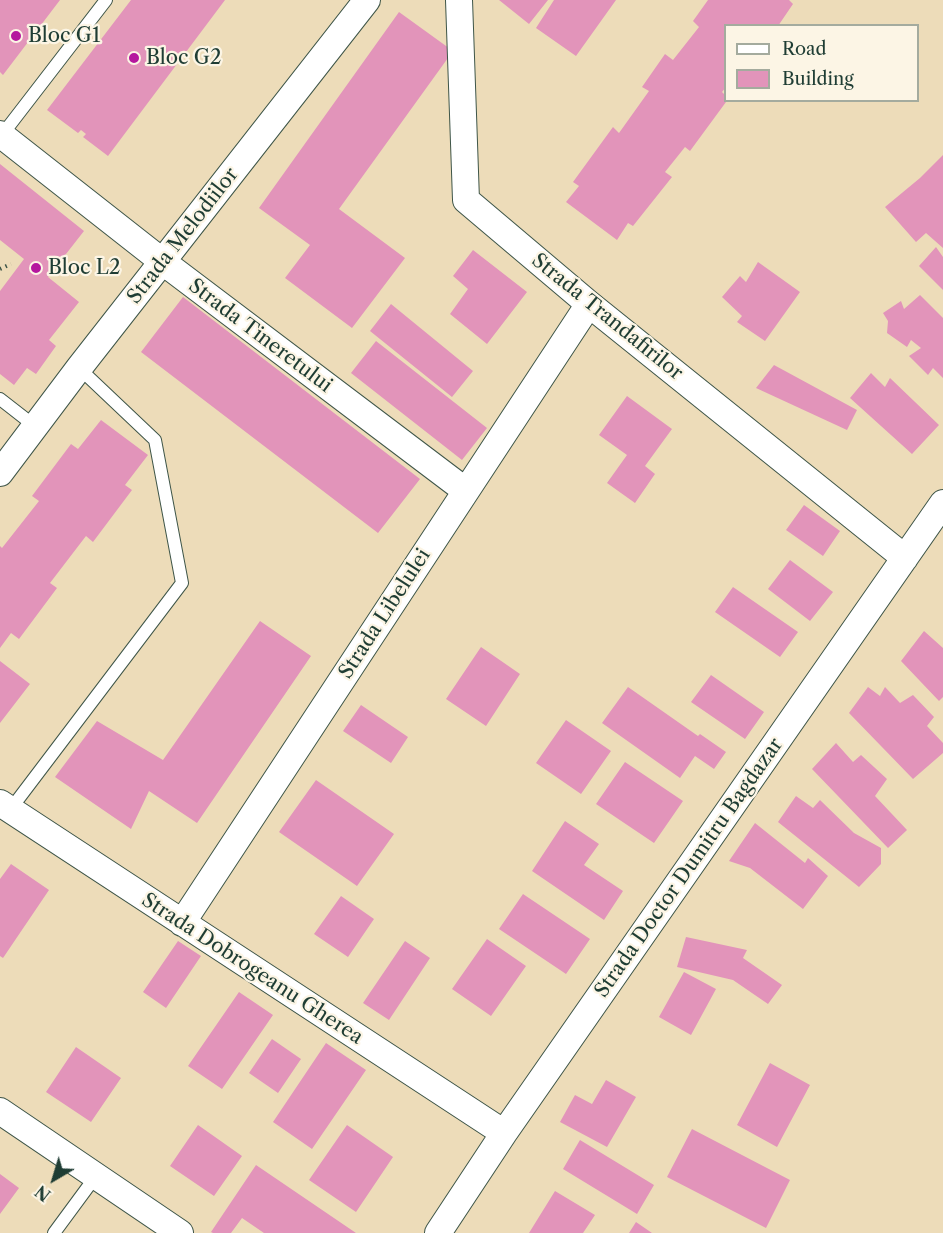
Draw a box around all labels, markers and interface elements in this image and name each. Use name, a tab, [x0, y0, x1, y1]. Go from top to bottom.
place label: Bloc G1	[28, 24, 100, 48]
legend	[724, 24, 919, 102]
marker: Bloc G1	[9, 29, 23, 43]
text: Road	[782, 38, 827, 60]
place label: Bloc G2	[146, 46, 221, 70]
marker: Bloc G2	[127, 51, 141, 65]
text: Building	[782, 68, 854, 90]
street label: Strada Melodiilor	[122, 163, 244, 309]
street label: Strada Trandafirilor	[527, 249, 687, 385]
place label: Bloc L2	[48, 256, 120, 280]
marker: Bloc L2	[29, 261, 43, 275]
street label: Strada Tineretului	[183, 274, 337, 398]
street label: Strada Libelulei	[334, 545, 436, 683]
street label: Strada Doctor Dumitru Bagdazar	[590, 734, 788, 1002]
street label: Strada Dobrogeanu Gherea	[137, 888, 367, 1050]
north arrow	[24, 1149, 84, 1209]
text: N	[31, 1181, 55, 1205]

